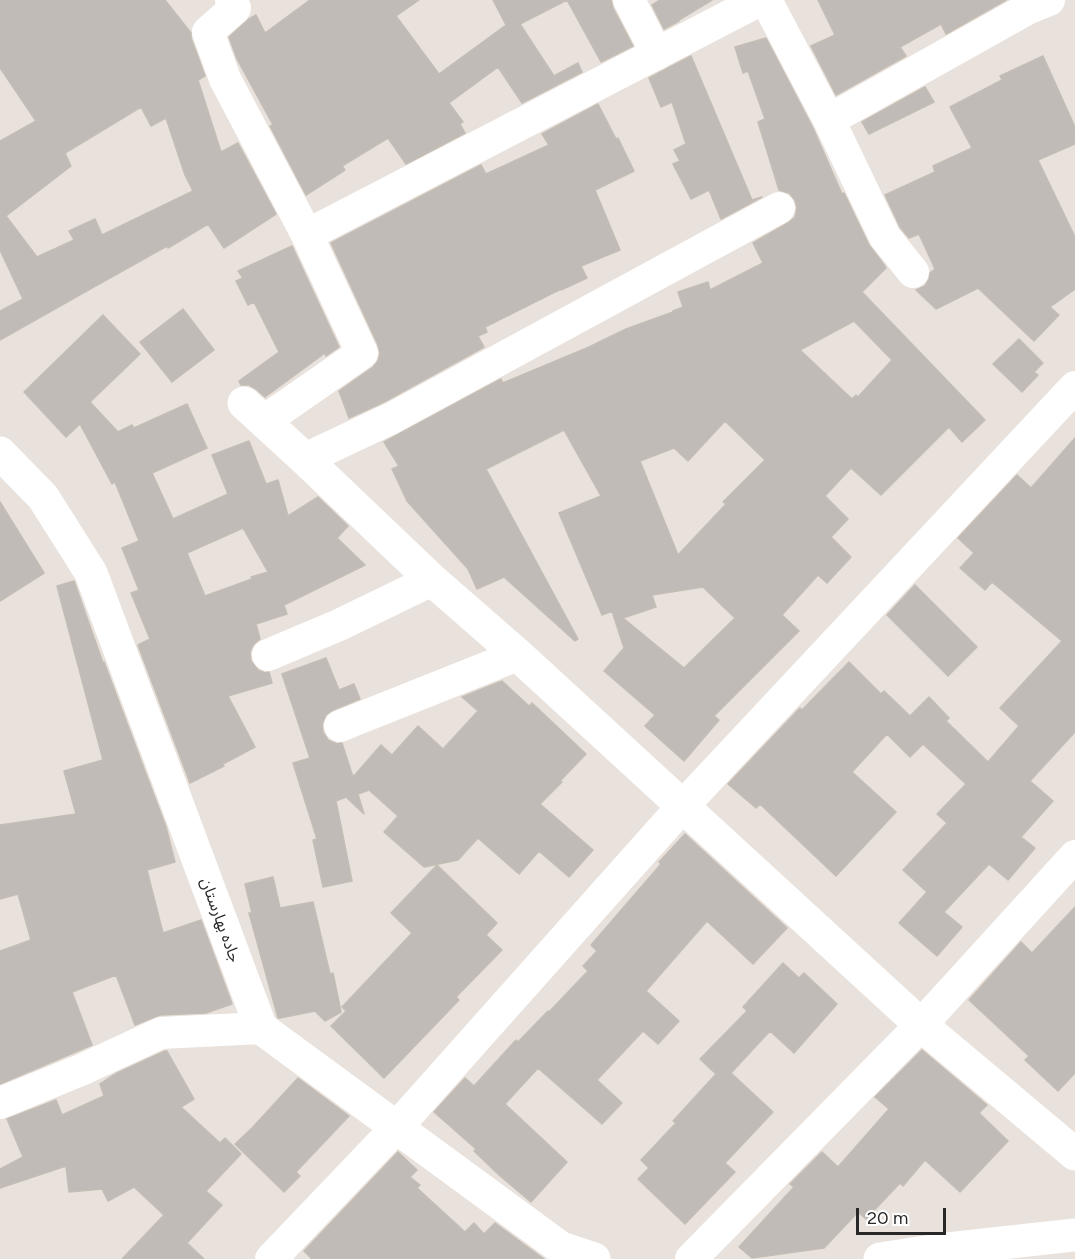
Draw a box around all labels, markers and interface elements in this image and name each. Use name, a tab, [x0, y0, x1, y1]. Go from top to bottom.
street label: جاده بهارستان	[196, 875, 244, 965]
scale bar	[859, 1196, 949, 1234]
text: 20 m	[867, 1207, 908, 1229]

